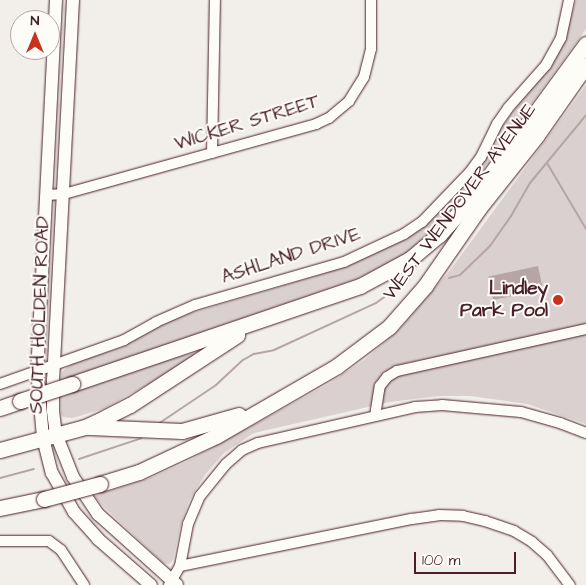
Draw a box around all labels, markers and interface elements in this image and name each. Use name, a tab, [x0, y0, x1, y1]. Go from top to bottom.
north arrow	[10, 10, 60, 60]
text: N	[31, 11, 39, 31]
street label: WICKER STREET	[172, 90, 322, 156]
street label: WEST WENDOVER AVENUE	[379, 99, 541, 305]
street label: SOUTH HOLDEN ROAD	[25, 216, 55, 414]
street label: ASHLAND DRIVE	[219, 223, 363, 289]
place label: Lindley Park Pool	[460, 278, 548, 322]
marker: Lindley Park Pool	[552, 294, 564, 306]
scale bar	[416, 542, 518, 574]
text: 100 m	[422, 550, 461, 571]

